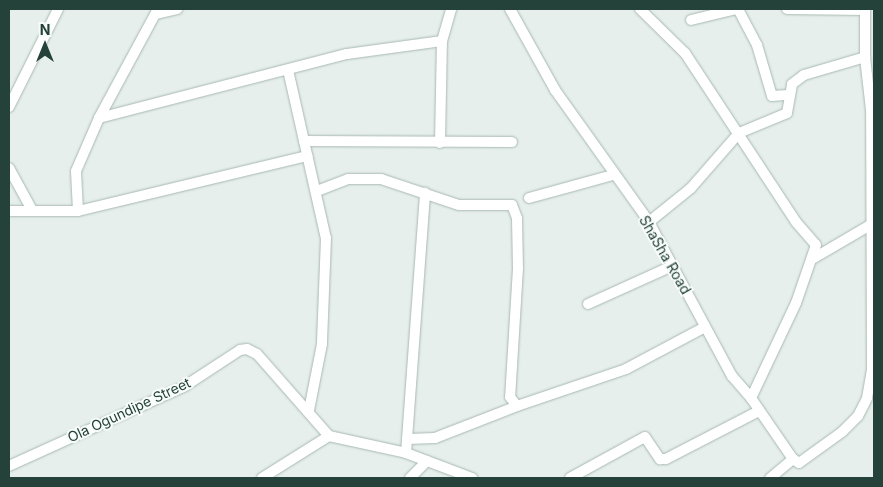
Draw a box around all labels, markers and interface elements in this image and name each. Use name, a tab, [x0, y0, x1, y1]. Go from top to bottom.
north arrow	[20, 20, 70, 70]
text: N	[40, 21, 50, 38]
street label: ShaSha Road	[636, 213, 694, 297]
street label: Ola Ogundipe Street	[65, 374, 193, 446]

